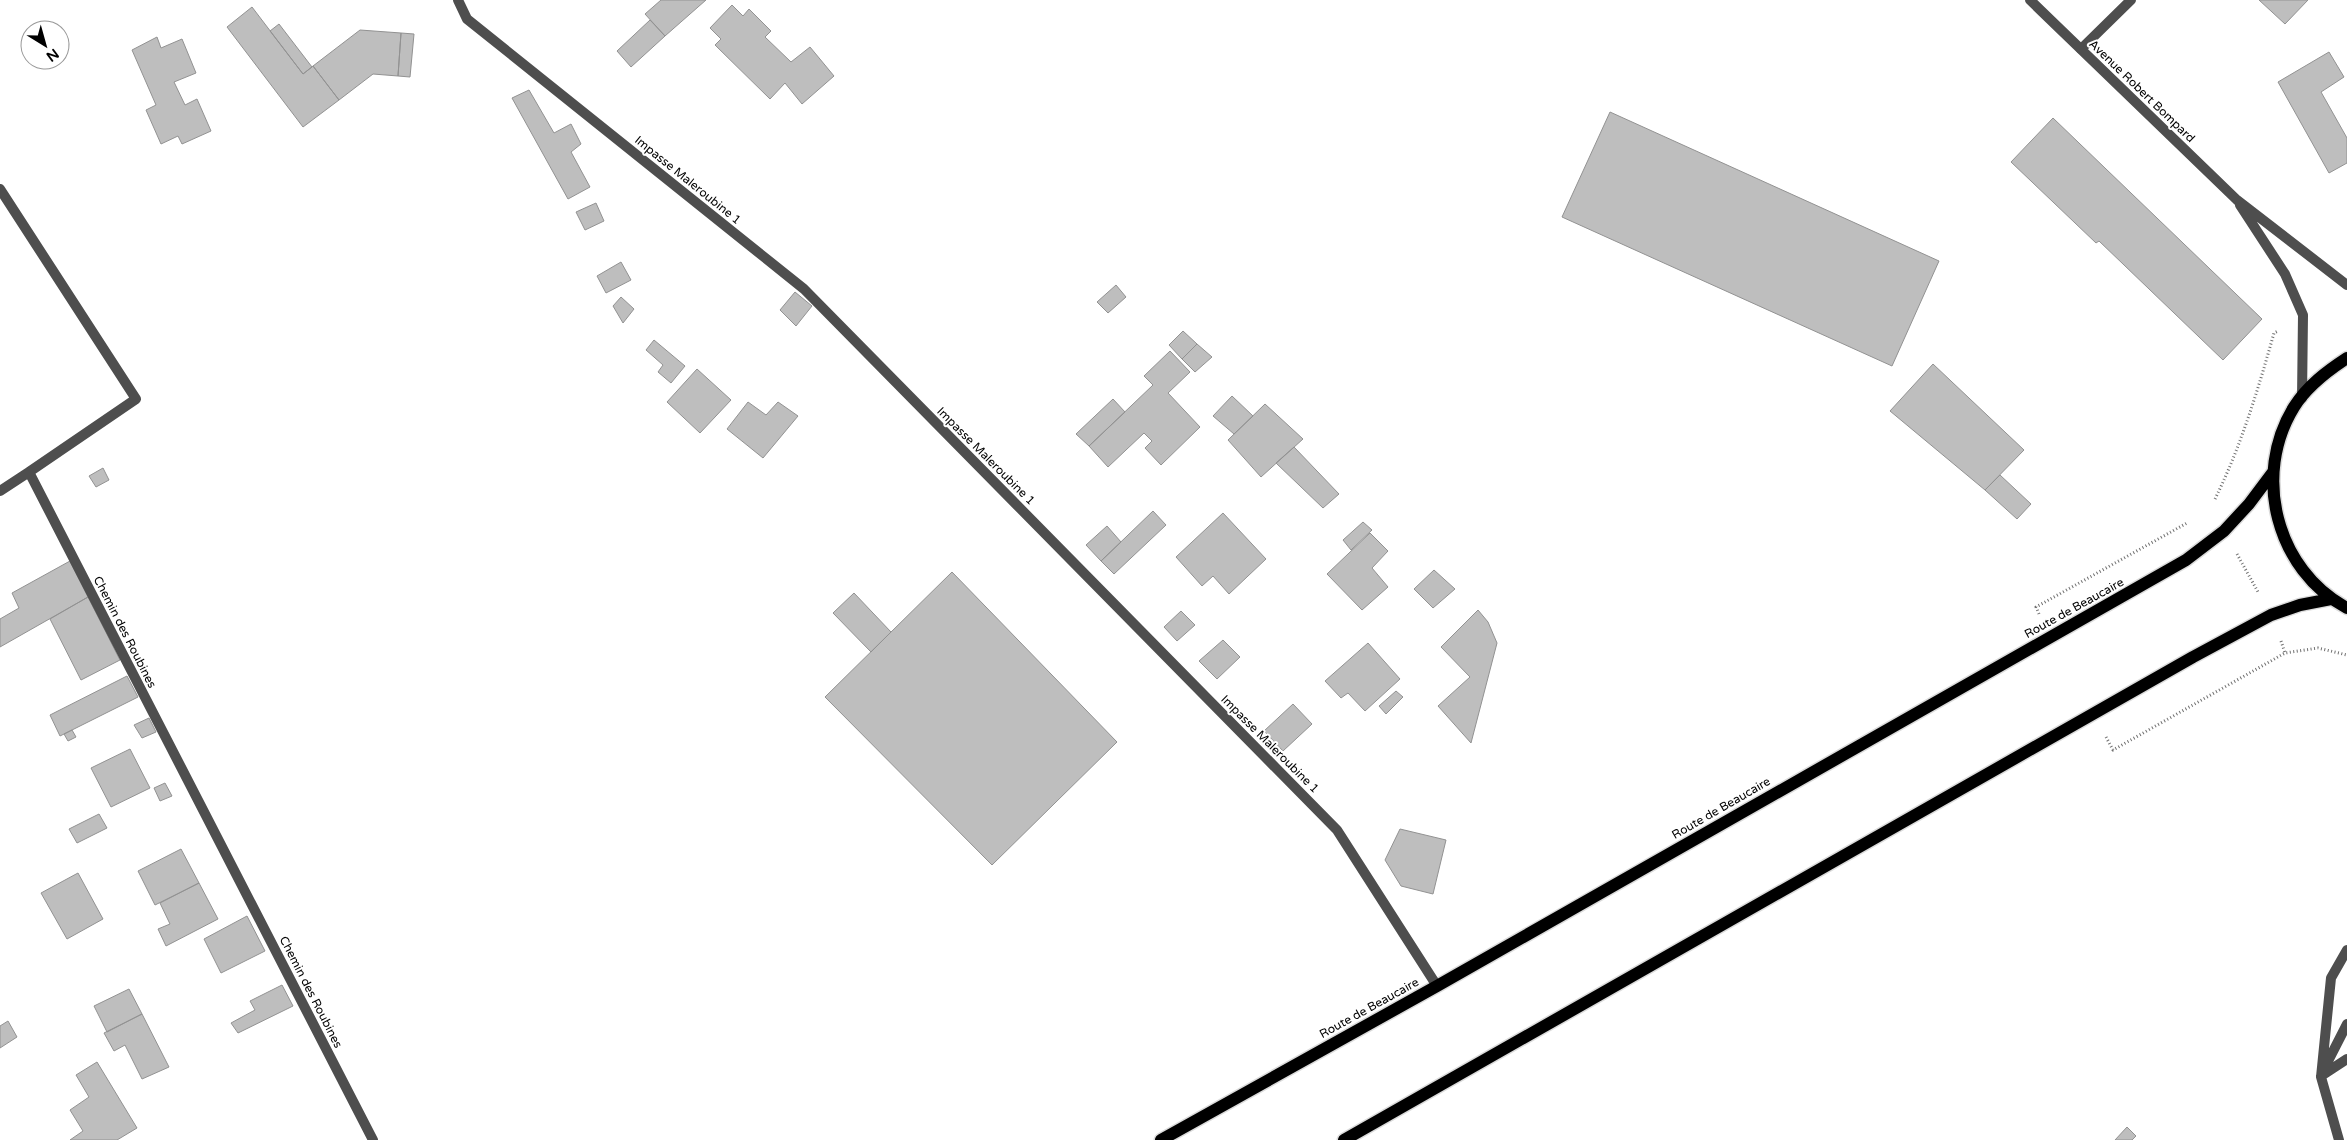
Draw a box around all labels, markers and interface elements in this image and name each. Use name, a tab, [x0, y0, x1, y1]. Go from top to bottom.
north arrow	[20, 20, 70, 70]
street label: Avenue Robert Bompard	[2086, 37, 2198, 145]
text: N	[43, 45, 62, 65]
street label: Impasse Maleroubine 1	[632, 133, 744, 227]
street label: Impasse Maleroubine 1	[934, 404, 1038, 508]
street label: Chemin des Roubines	[91, 574, 159, 690]
street label: Route de Beaucaire	[2022, 575, 2126, 641]
street label: Impasse Maleroubine 1	[1218, 692, 1322, 796]
street label: Route de Beaucaire	[1669, 774, 1773, 842]
street label: Chemin des Roubines	[277, 934, 345, 1050]
street label: Route de Beaucaire	[1317, 975, 1421, 1041]

